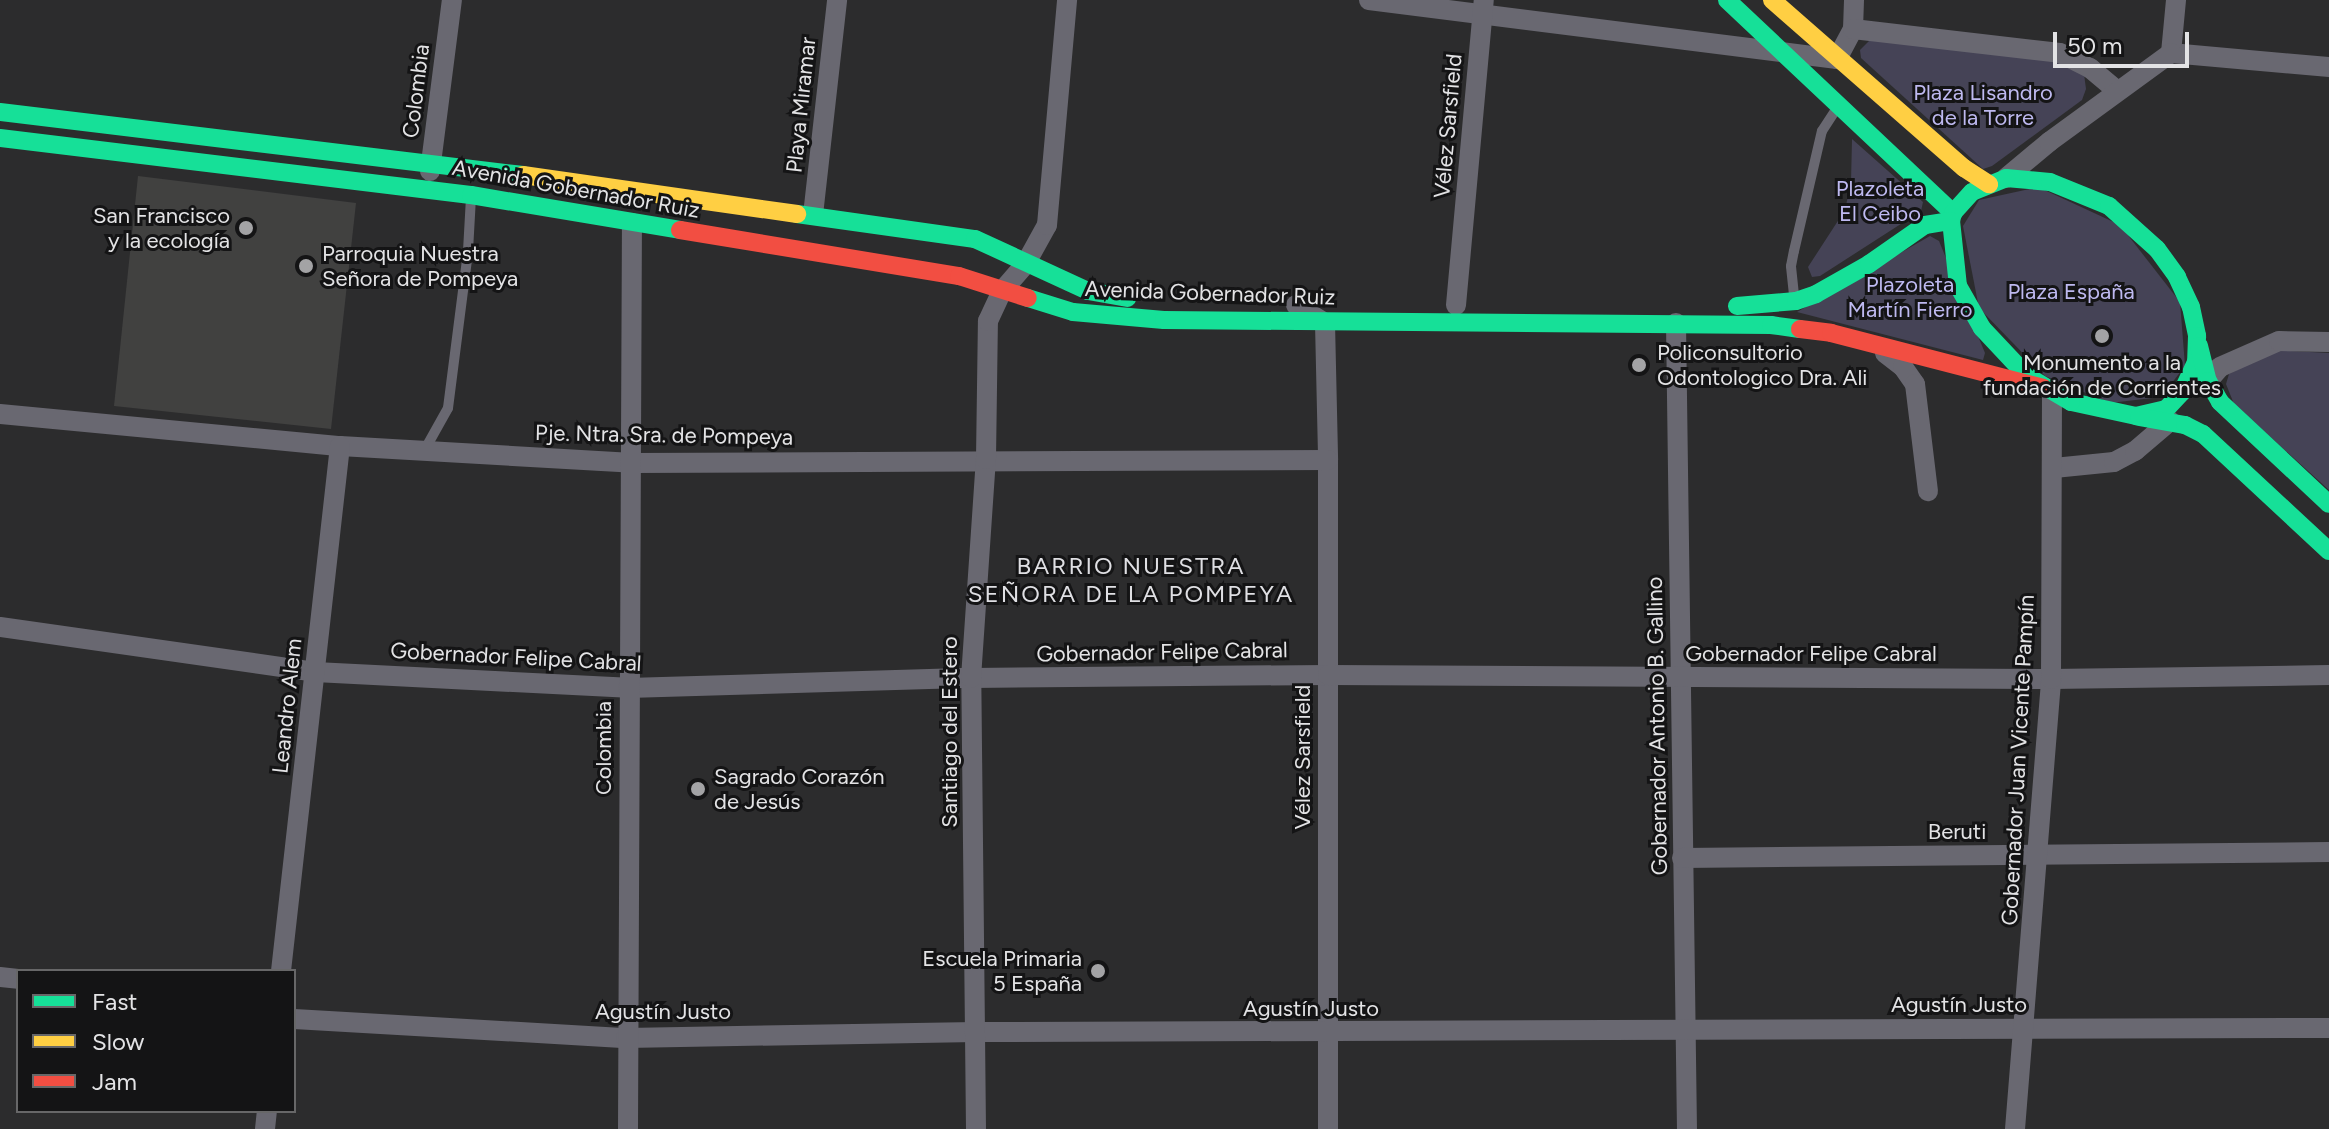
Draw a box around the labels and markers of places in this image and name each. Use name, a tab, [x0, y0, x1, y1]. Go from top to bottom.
place label: San Francisco y la ecología	[93, 202, 230, 254]
marker: San Francisco y la ecología	[237, 219, 255, 237]
place label: Parroquia Nuestra Señora de Pompeya	[322, 240, 518, 292]
marker: Parroquia Nuestra Señora de Pompeya	[297, 257, 315, 275]
marker: Monumento a la fundación de Corrientes	[2093, 327, 2111, 345]
place label: Policonsultorio Odontologico Dra. Ali	[1657, 339, 1867, 390]
place label: Monumento a la fundación de Corrientes	[1983, 349, 2221, 400]
marker: Policonsultorio Odontologico Dra. Ali	[1628, 354, 1650, 376]
place label: Sagrado Corazón de Jesús	[714, 763, 884, 814]
marker: Sagrado Corazón de Jesús	[689, 780, 707, 798]
place label: Escuela Primaria 5 España	[922, 945, 1082, 996]
marker: Escuela Primaria 5 España	[1089, 962, 1107, 980]

